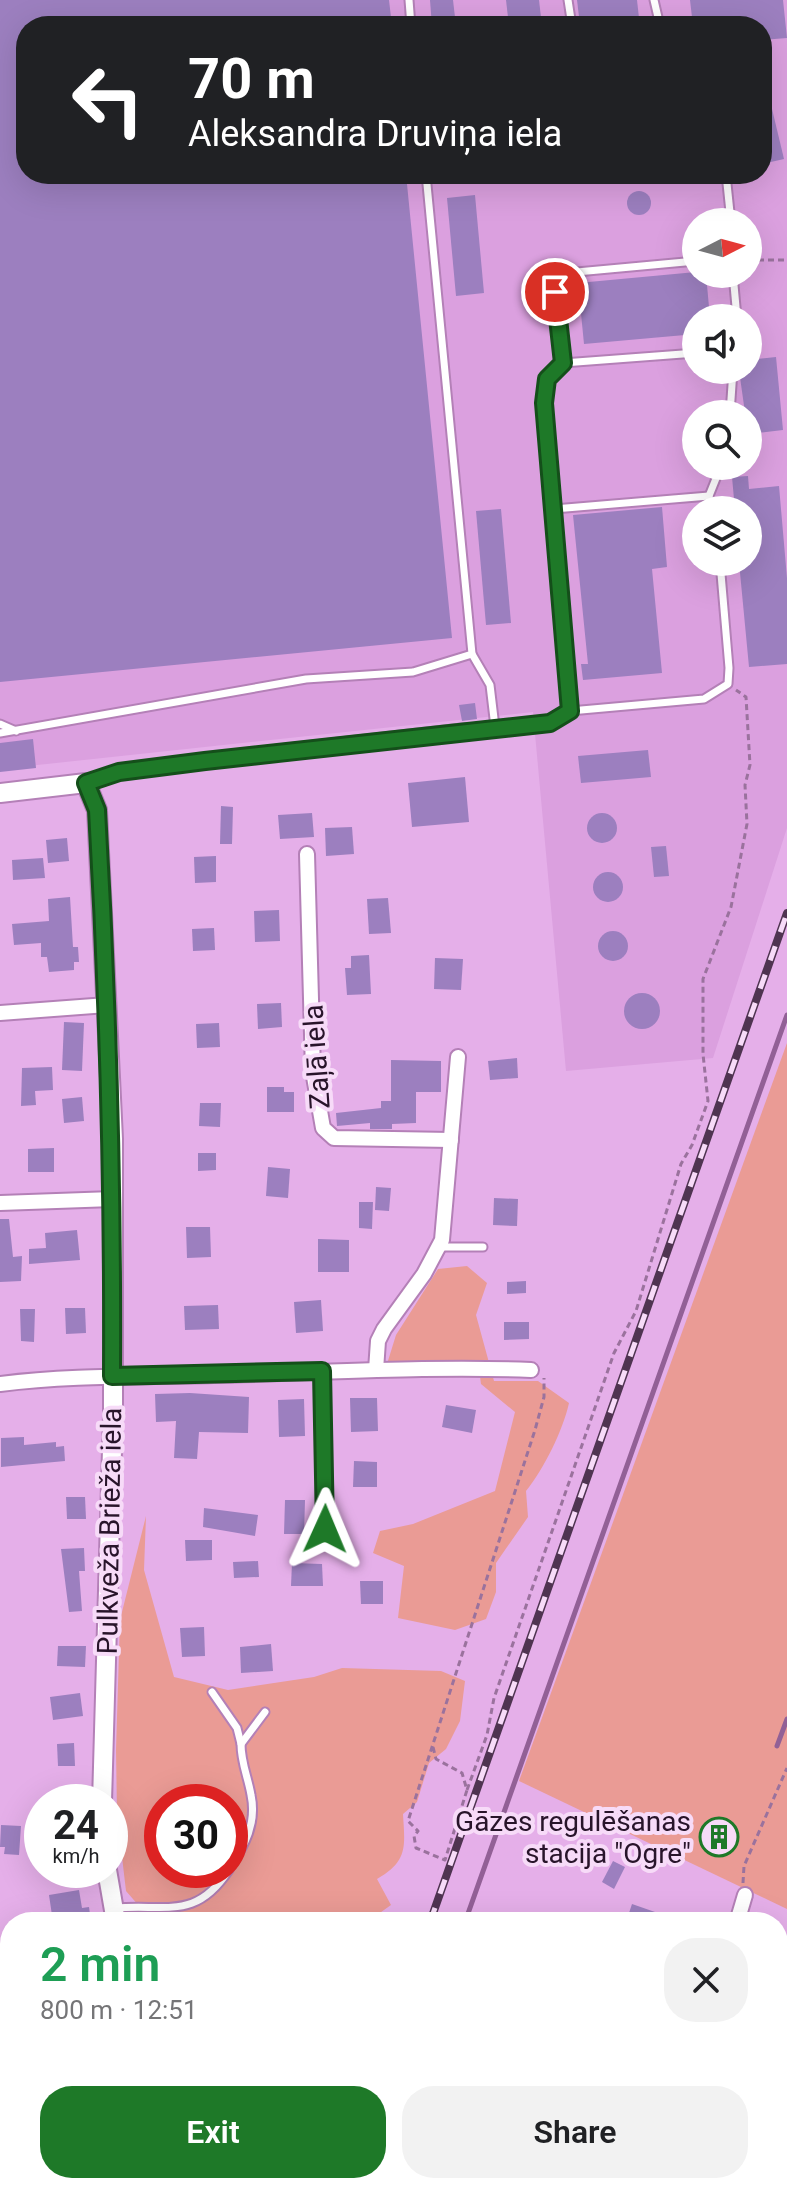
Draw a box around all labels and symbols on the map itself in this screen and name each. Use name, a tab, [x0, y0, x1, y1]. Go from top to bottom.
north arrow	[682, 208, 762, 288]
pin	[521, 258, 589, 326]
street label: Zaļā iela	[296, 1004, 337, 1110]
street label: Pulkveža Brieža iela	[91, 1407, 128, 1655]
position arrow	[283, 1487, 367, 1571]
speed limit sign: 30	[144, 1784, 248, 1888]
place label: Gāzes regulēšanas stacija "Ogre"	[455, 1805, 691, 1870]
building icon: Gāzes regulēšanas stacija "Ogre"	[698, 1816, 740, 1858]

